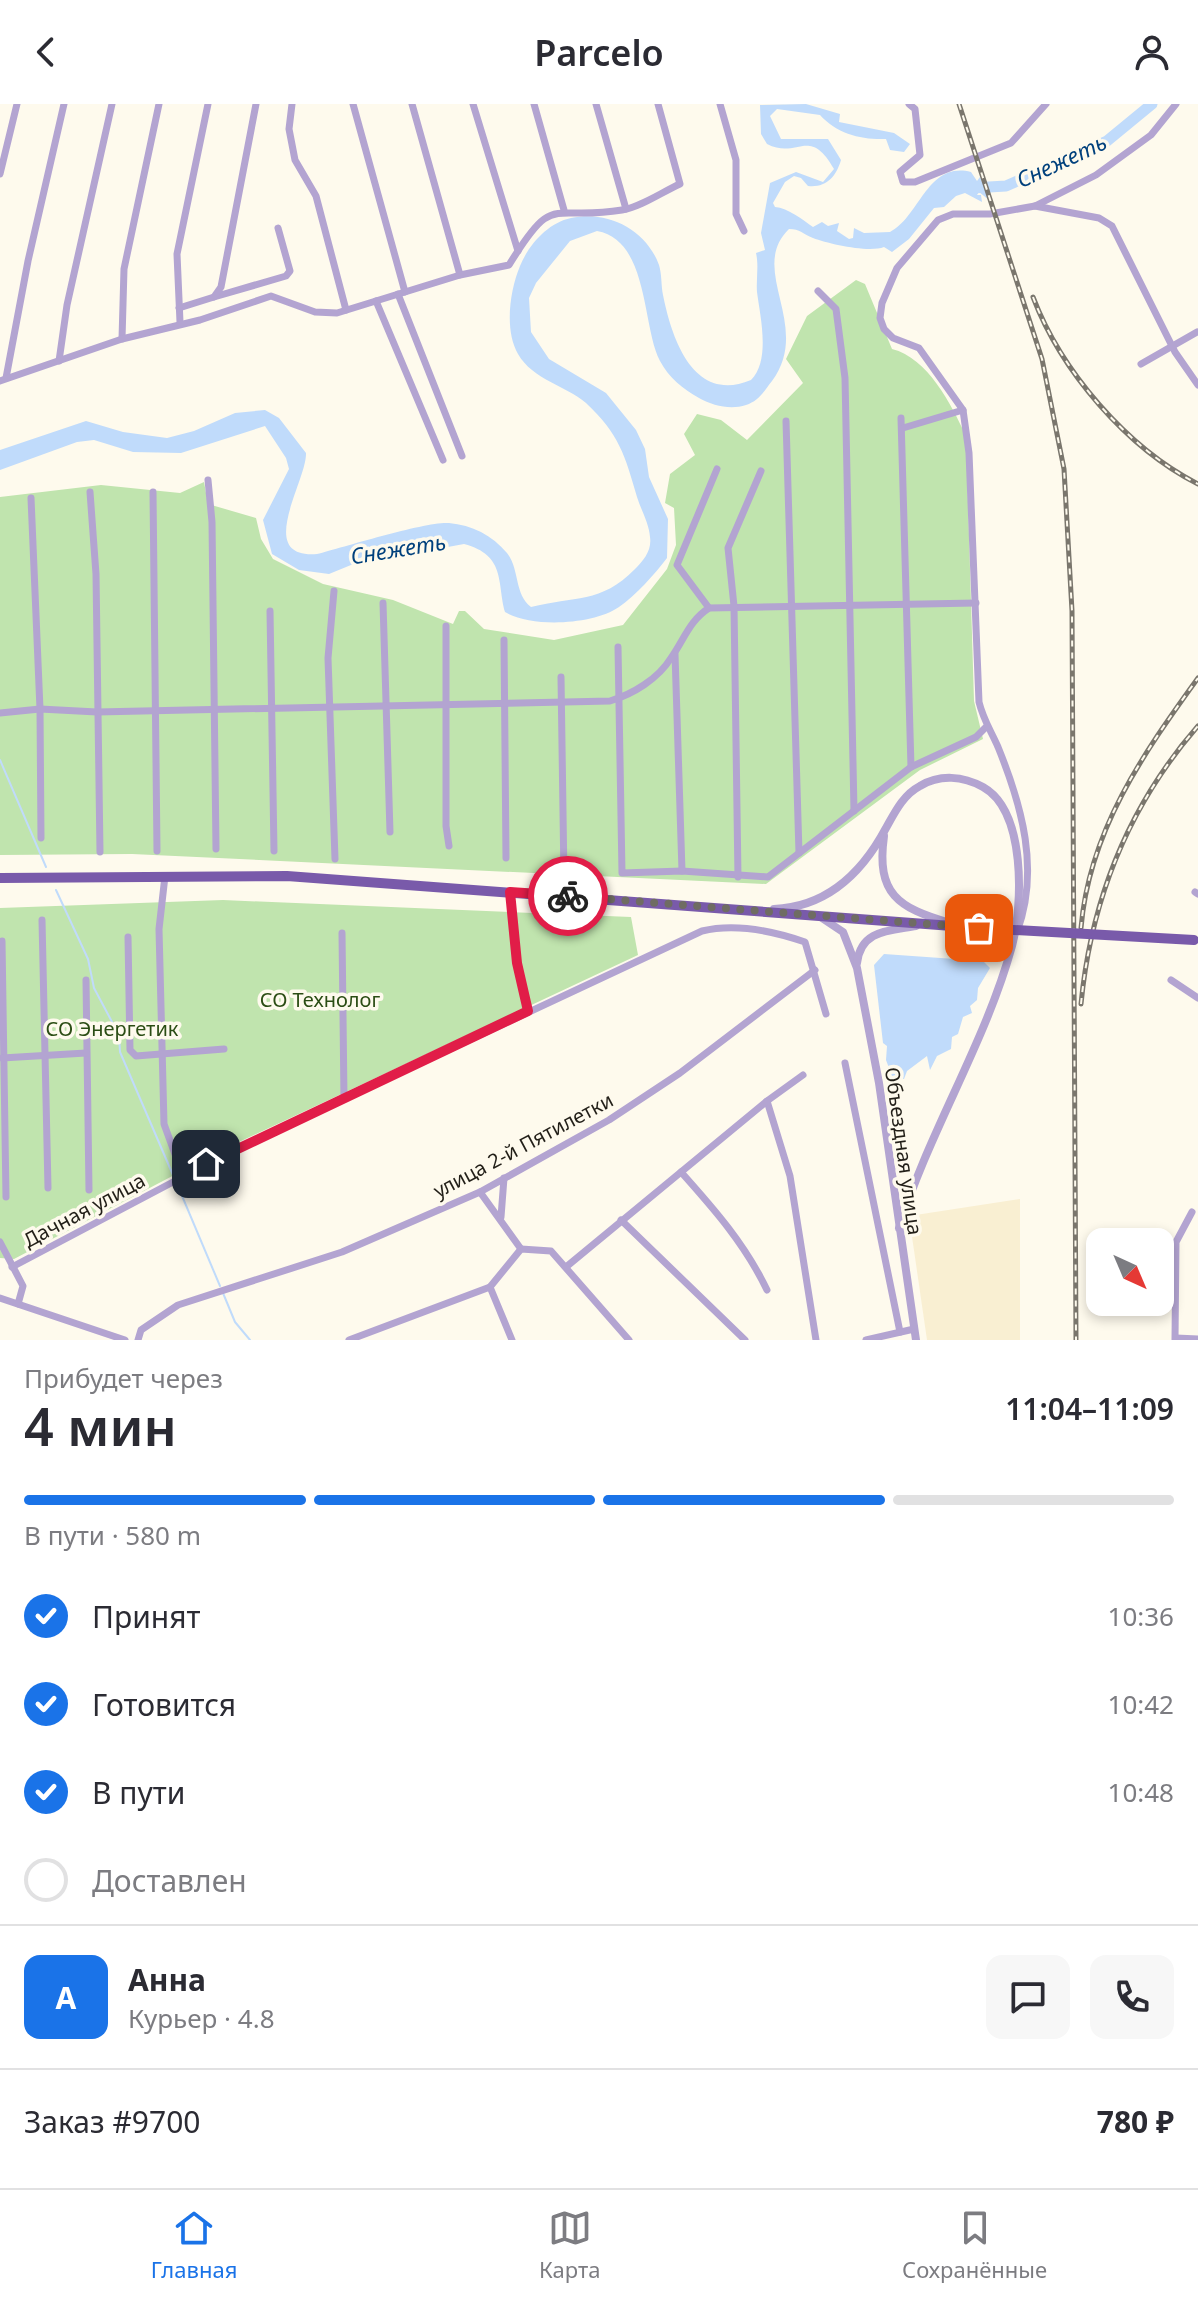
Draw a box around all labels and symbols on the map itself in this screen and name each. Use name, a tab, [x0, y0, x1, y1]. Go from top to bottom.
water label: Снежеть	[1011, 126, 1111, 194]
water label: Снежеть	[348, 526, 448, 570]
courier	[528, 856, 608, 936]
pin	[945, 894, 1013, 962]
park label: СО Технолог	[260, 986, 380, 1013]
park label: СО Энергетик	[46, 1015, 179, 1042]
street label: Объездная улица	[879, 1065, 929, 1237]
street label: улица 2-й Пятилетки	[428, 1086, 618, 1204]
pin	[172, 1130, 240, 1198]
street label: Дачная улица	[18, 1167, 150, 1253]
north arrow	[1086, 1228, 1174, 1316]

